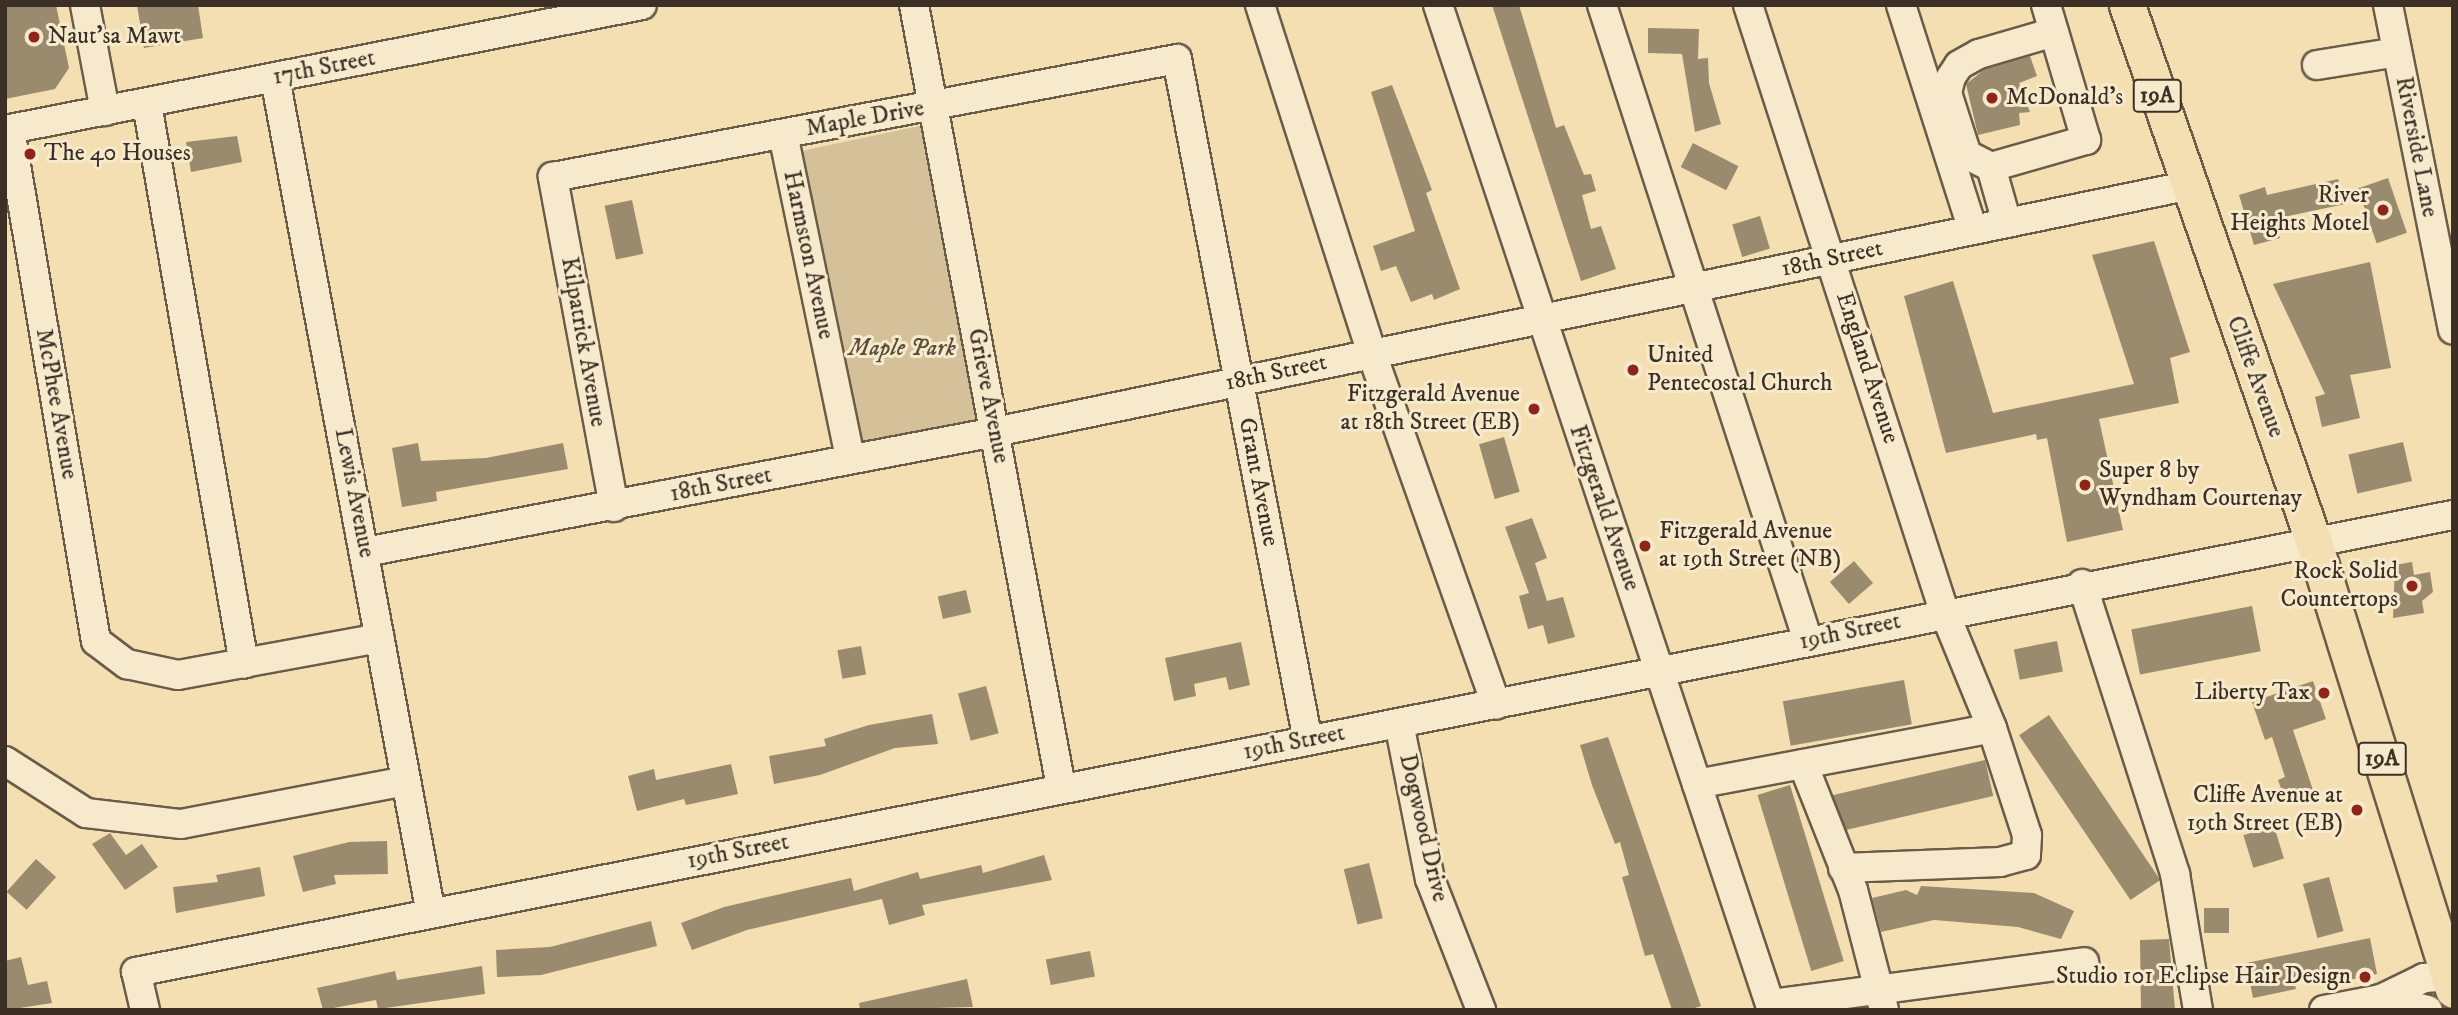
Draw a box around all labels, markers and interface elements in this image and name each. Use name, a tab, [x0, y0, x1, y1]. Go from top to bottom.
place label: Naut’sa Mawt	[48, 23, 181, 51]
marker: Naut’sa Mawt	[26, 29, 42, 45]
street label: 17th Street	[270, 44, 378, 92]
street label: Riverside Lane	[2388, 74, 2444, 220]
road number: 19A	[2132, 76, 2182, 116]
place label: McDonald's	[2006, 84, 2123, 112]
marker: McDonald's	[1984, 90, 2000, 106]
street label: Maple Drive	[804, 94, 926, 144]
place label: The 40 Houses	[44, 140, 191, 168]
marker: The 40 Houses	[22, 146, 38, 162]
street label: Harmston Avenue	[776, 168, 840, 342]
place label: River Heights Motel	[2230, 182, 2369, 238]
marker: River Heights Motel	[2375, 202, 2391, 218]
street label: 18th Street	[1779, 234, 1885, 284]
street label: Kilpatrick Avenue	[554, 255, 612, 429]
street label: England Avenue	[1829, 289, 1905, 447]
street label: Cliffe Avenue	[2220, 312, 2290, 442]
street label: McPhee Avenue	[29, 326, 83, 482]
street label: Grieve Avenue	[961, 326, 1015, 466]
park label: Maple Park	[848, 335, 956, 363]
place label: United Pentecostal Church	[1647, 342, 1833, 398]
street label: 18th Street	[1223, 348, 1329, 398]
marker: United Pentecostal Church	[1625, 362, 1641, 378]
place label: Fitzgerald Avenue at 18th Street (EB)	[1341, 381, 1520, 437]
marker: Fitzgerald Avenue at 18th Street (EB)	[1526, 401, 1542, 417]
street label: Grant Avenue	[1231, 415, 1285, 549]
street label: Fitzgerald Avenue	[1562, 421, 1646, 595]
street label: Lewis Avenue	[327, 426, 381, 560]
place label: Super 8 by Wyndham Courtenay	[2099, 457, 2302, 513]
street label: 18th Street	[668, 461, 774, 509]
marker: Super 8 by Wyndham Courtenay	[2077, 477, 2093, 493]
place label: Fitzgerald Avenue at 19th Street (NB)	[1659, 518, 1841, 574]
marker: Fitzgerald Avenue at 19th Street (NB)	[1637, 538, 1653, 554]
place label: Rock Solid Countertops	[2280, 558, 2398, 614]
marker: Rock Solid Countertops	[2404, 578, 2420, 594]
street label: 19th Street	[1797, 607, 1903, 657]
place label: Liberty Tax	[2194, 679, 2310, 707]
marker: Liberty Tax	[2316, 685, 2332, 701]
street label: 19th Street	[1241, 719, 1347, 767]
road number: 19A	[2358, 740, 2406, 778]
street label: Dogwood Drive	[1392, 751, 1454, 905]
place label: Cliffe Avenue at 19th Street (EB)	[2187, 782, 2343, 838]
marker: Cliffe Avenue at 19th Street (EB)	[2349, 802, 2365, 818]
street label: 19th Street	[685, 828, 791, 876]
place label: Studio 101 Eclipse Hair Design	[2056, 963, 2351, 991]
marker: Studio 101 Eclipse Hair Design	[2357, 969, 2373, 985]

